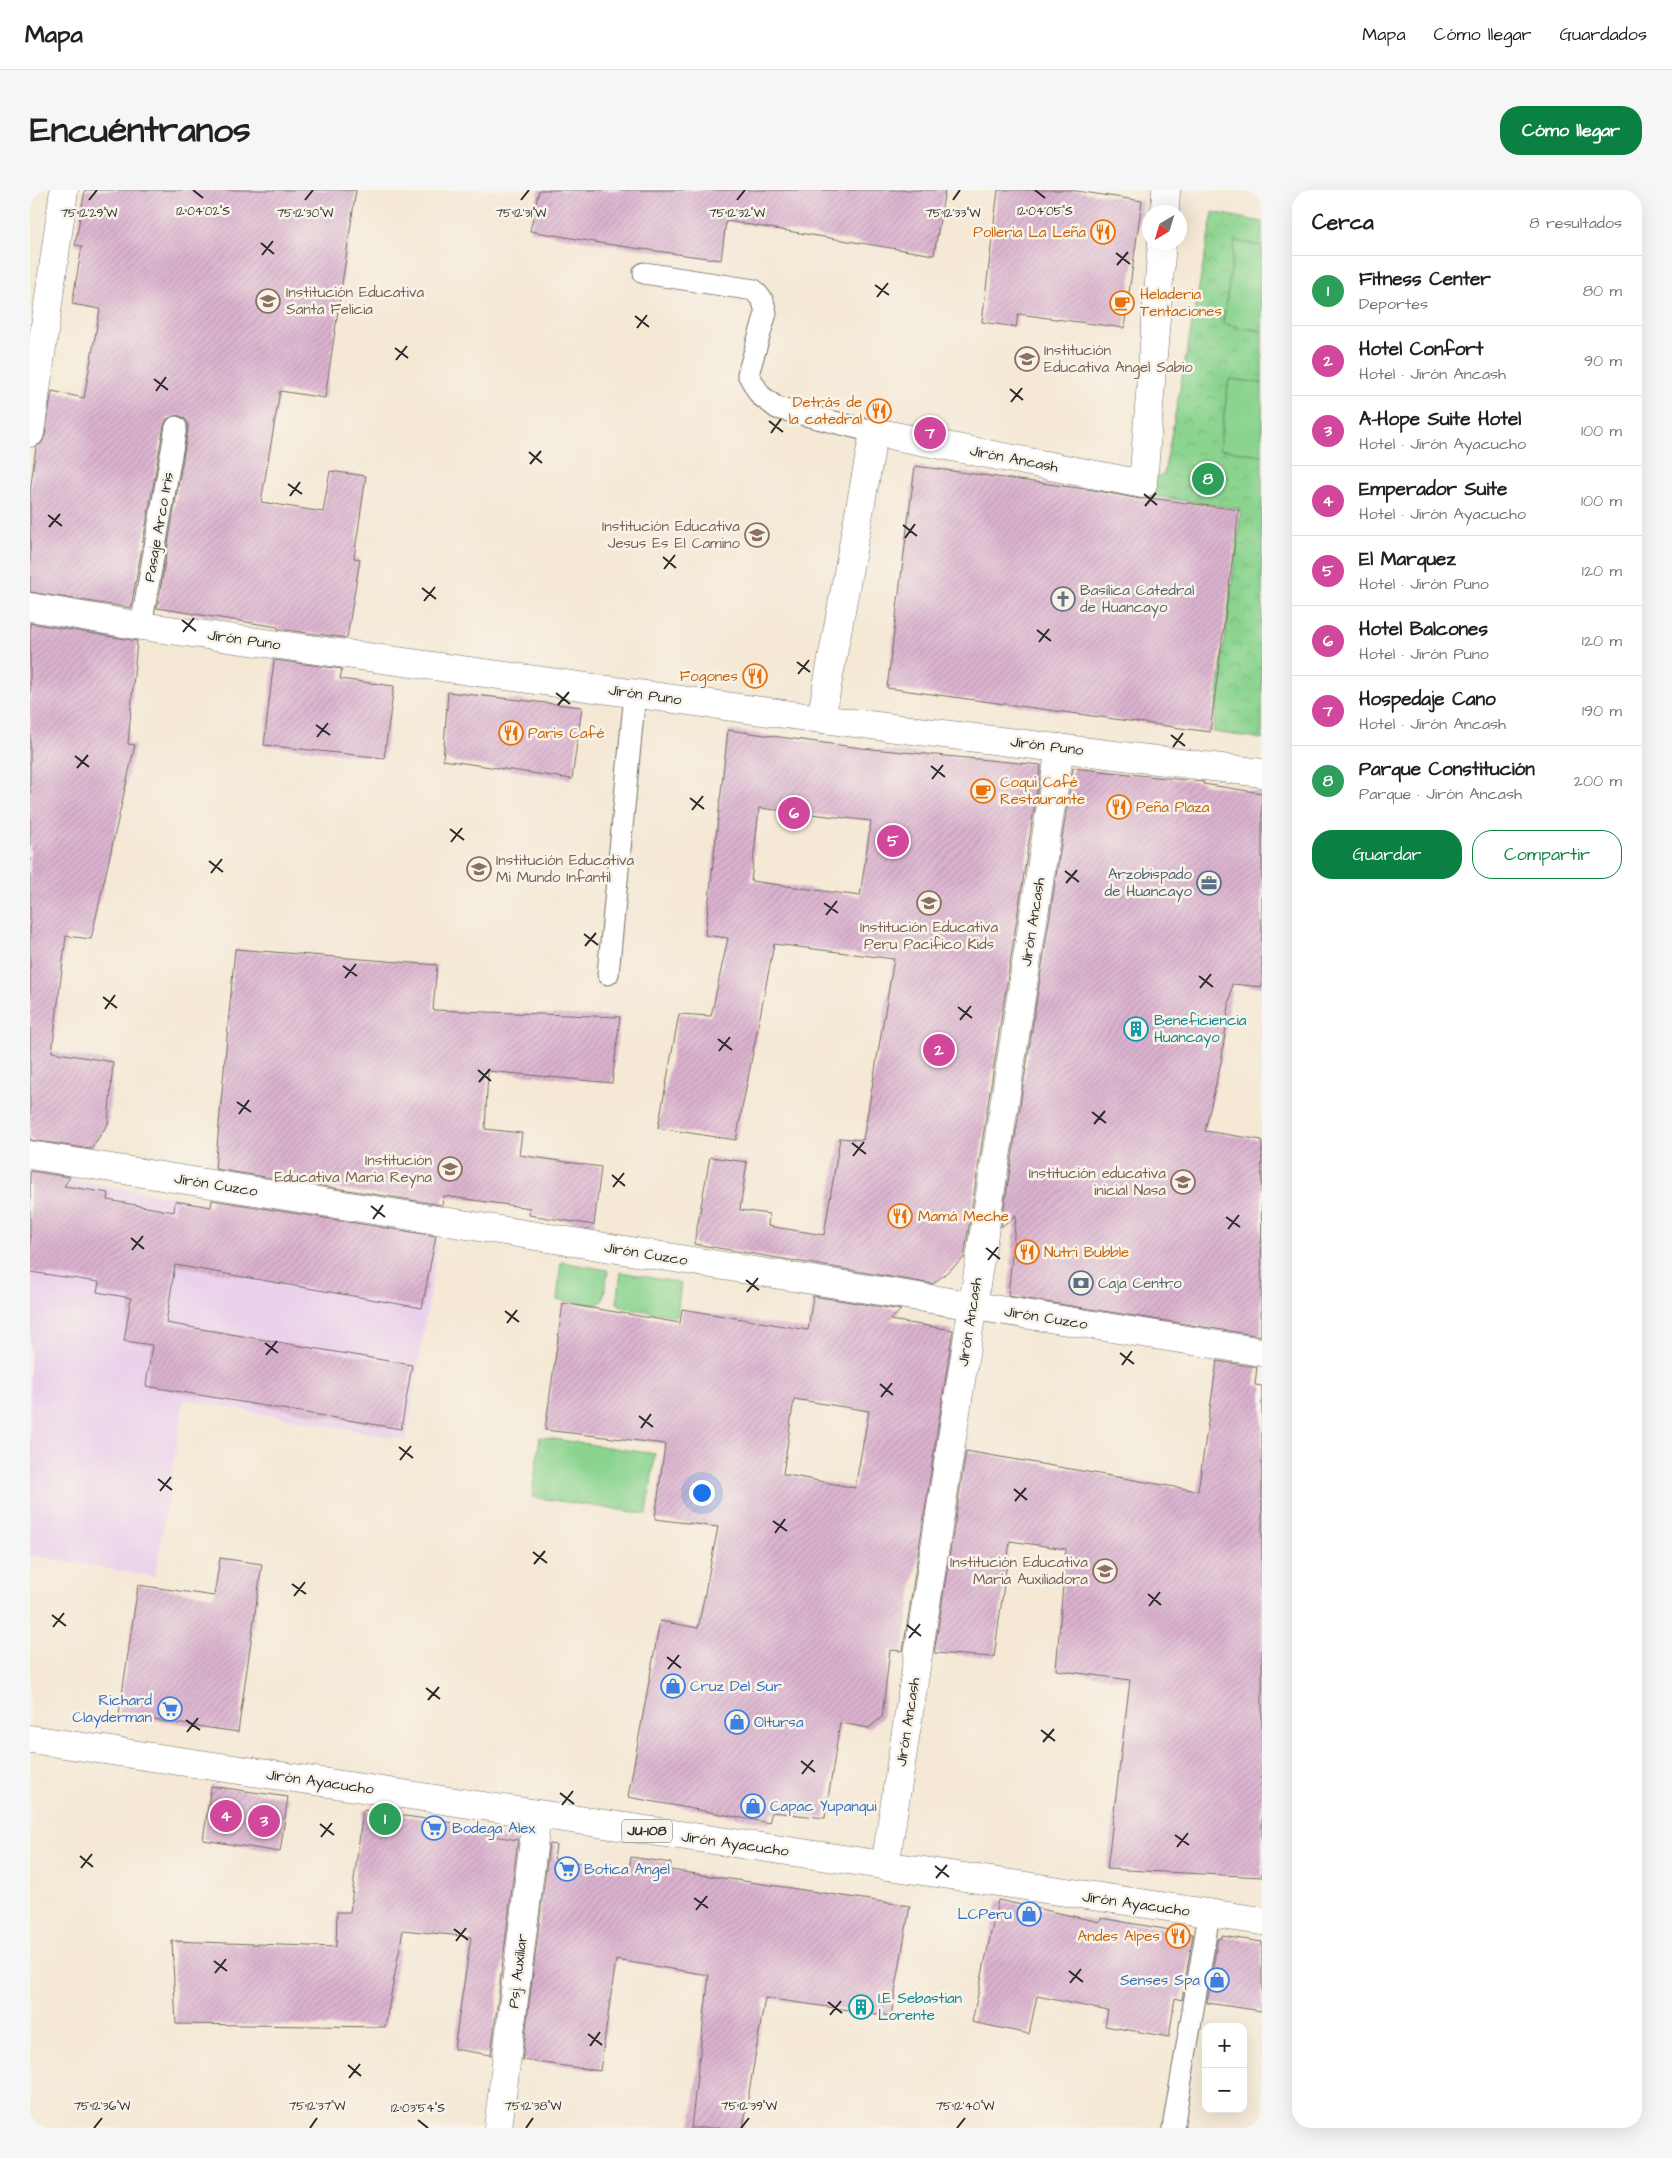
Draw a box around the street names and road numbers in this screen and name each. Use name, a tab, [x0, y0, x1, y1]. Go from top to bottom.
street label: Jirón Ancash	[968, 440, 1061, 478]
street label: Pasaje Arco Iris	[139, 470, 179, 584]
street label: Jirón Puno	[206, 624, 282, 656]
street label: Jirón Puno	[607, 679, 683, 711]
street label: Jirón Puno	[1009, 731, 1085, 761]
street label: Jirón Ancash	[1016, 876, 1050, 968]
street label: Jirón Cuzco	[173, 1168, 260, 1202]
street label: Jirón Cuzco	[603, 1237, 690, 1271]
street label: Jirón Ancash	[953, 1276, 987, 1368]
street label: Jirón Cuzco	[1003, 1301, 1090, 1335]
street label: Jirón Ancash	[891, 1676, 925, 1768]
street label: Jirón Ayacucho	[265, 1764, 376, 1801]
road number: JU-108	[622, 1820, 672, 1842]
street label: Jirón Ayacucho	[680, 1826, 791, 1863]
street label: Jirón Ayacucho	[1081, 1886, 1192, 1923]
street label: Psj. Auxiliar	[503, 1933, 533, 2009]

